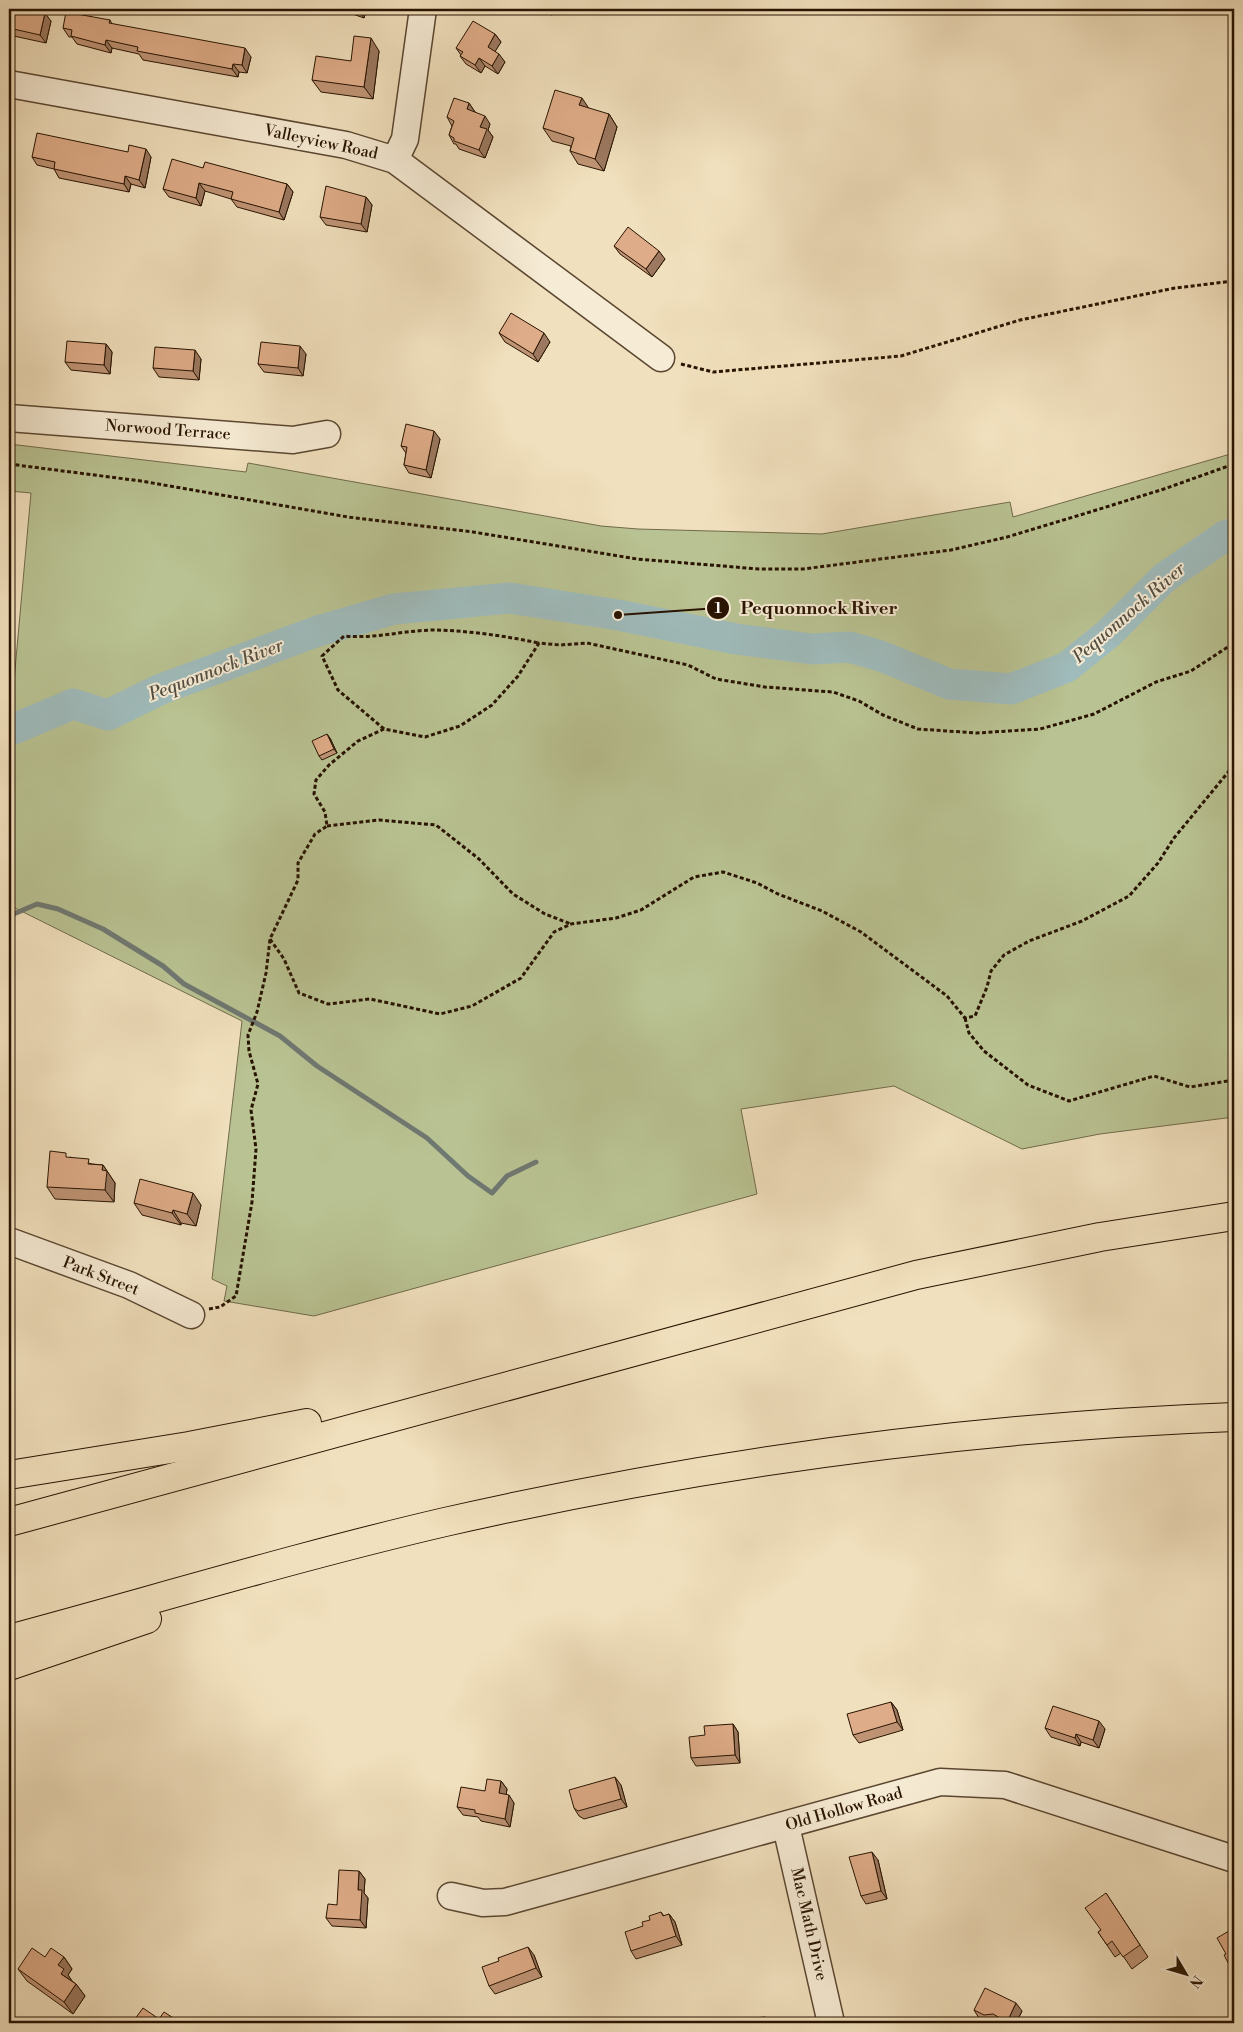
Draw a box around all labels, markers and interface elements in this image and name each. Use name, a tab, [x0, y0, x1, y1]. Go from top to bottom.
street label: Valleyview Road	[261, 120, 380, 164]
street label: Norwood Terrace	[105, 416, 231, 444]
water label: Pequonnock River	[1067, 557, 1190, 669]
callout: Pequonnock River	[705, 592, 907, 625]
text: Pequonnock River	[740, 597, 898, 620]
text: 1	[714, 599, 722, 618]
water label: Pequonnock River	[145, 634, 287, 707]
street label: Park Street	[60, 1252, 142, 1300]
street label: Old Hollow Road	[783, 1783, 905, 1835]
street label: Mac Math Drive	[786, 1866, 832, 1982]
north arrow	[1160, 1950, 1210, 2000]
text: N	[1185, 1971, 1206, 1991]

